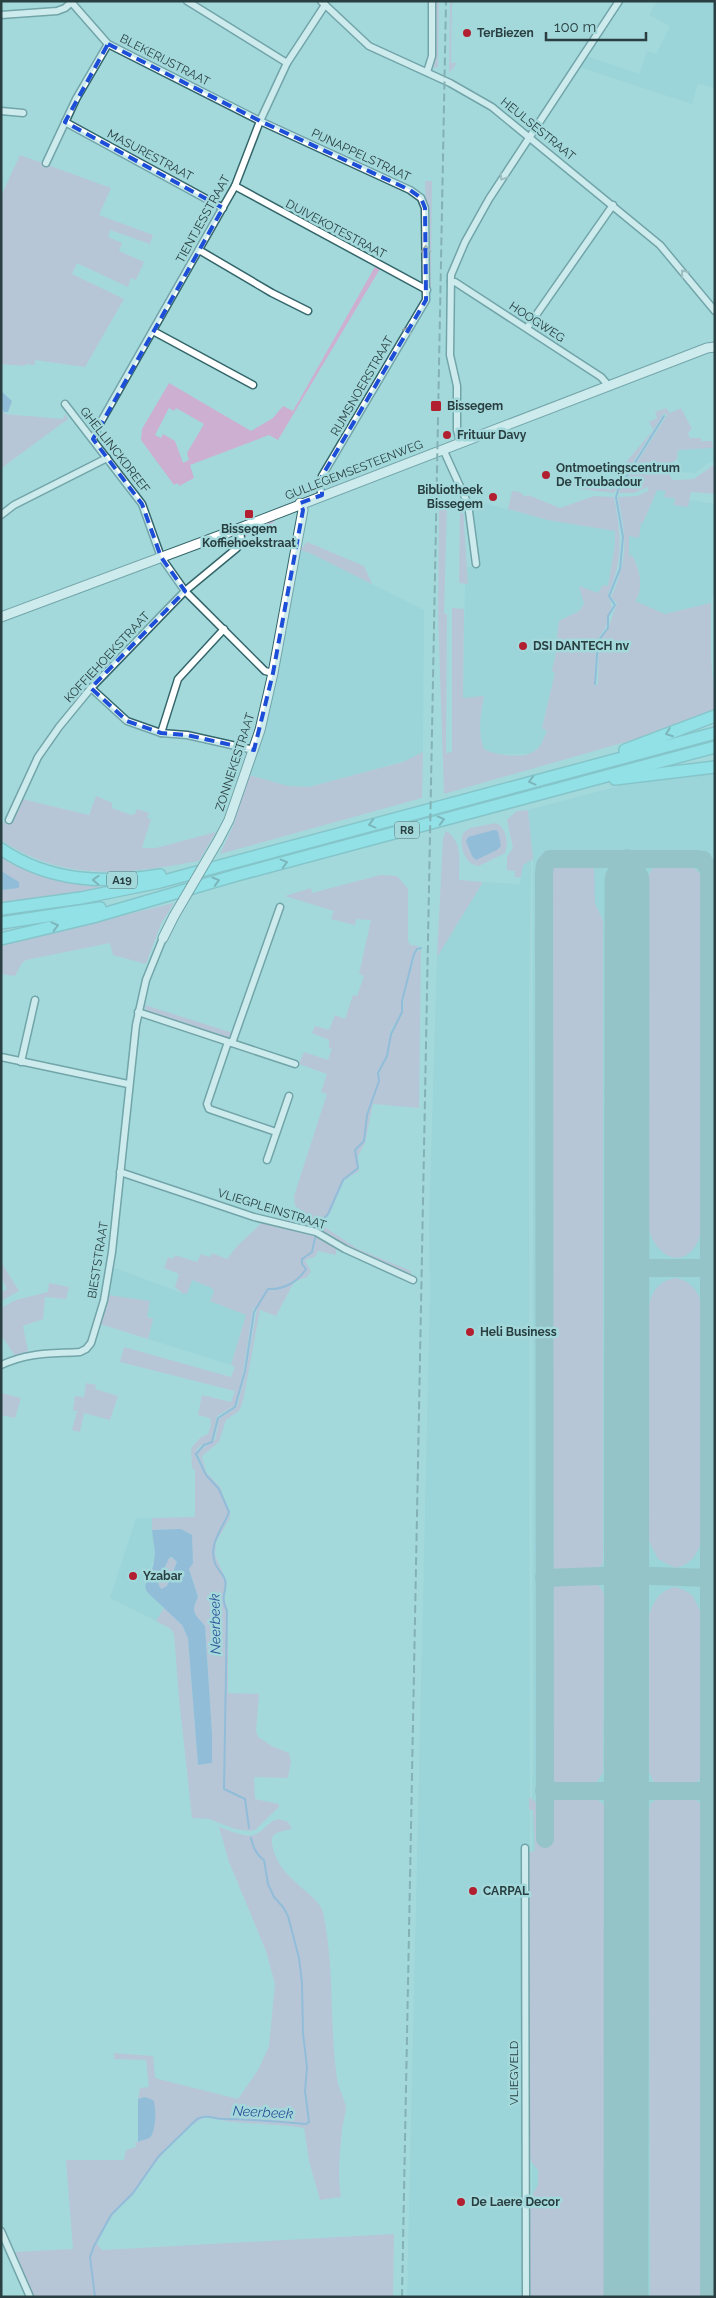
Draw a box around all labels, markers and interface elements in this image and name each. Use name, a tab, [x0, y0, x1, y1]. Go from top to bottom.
scale bar	[546, 10, 646, 42]
text: 100 m	[554, 18, 596, 36]
place label: TerBiezen	[477, 26, 534, 40]
marker: TerBiezen	[461, 27, 473, 39]
street label: BLEKERIJSTRAAT	[118, 31, 213, 89]
street label: HEULSESTRAAT	[498, 95, 579, 164]
street label: PIJNAPPELSTRAAT	[309, 126, 413, 184]
street label: MASURESTRAAT	[105, 127, 196, 184]
street label: TIENTJESSTRAAT	[173, 172, 233, 265]
one-way arrow	[500, 172, 509, 181]
street label: DUIVEKOTESTRAAT	[283, 197, 389, 262]
one-way arrow	[420, 245, 431, 253]
one-way arrow	[681, 270, 689, 279]
street label: HOOGWEG	[507, 299, 567, 345]
one-way arrow	[401, 326, 411, 335]
street label: RIJMSNOERSTRAAT	[328, 333, 397, 438]
marker: Bissegem	[429, 399, 443, 413]
place label: Bissegem	[447, 399, 503, 413]
street label: GHELLINCKDREEF	[77, 404, 153, 496]
place label: Frituur Davy	[457, 428, 527, 442]
marker: Frituur Davy	[441, 429, 453, 441]
street label: GULLEGEMSESTEENWEG	[283, 437, 425, 503]
place label: Ontmoetingscentrum De Troubadour	[556, 461, 680, 489]
marker: Ontmoetingscentrum De Troubadour	[540, 469, 552, 481]
place label: Bibliotheek Bissegem	[417, 483, 483, 511]
marker: Bibliotheek Bissegem	[487, 491, 499, 503]
marker: Bissegem Koffiehoekstraat	[243, 508, 255, 520]
place label: Bissegem Koffiehoekstraat	[202, 522, 296, 550]
street label: KOFFIEHOEKSTRAAT	[61, 608, 153, 705]
place label: DSI DANTECH nv	[533, 639, 629, 653]
marker: DSI DANTECH nv	[517, 640, 529, 652]
street label: ZONNEKESTRAAT	[213, 711, 258, 813]
one-way arrow	[665, 727, 674, 737]
one-way arrow	[527, 775, 536, 786]
one-way arrow	[437, 816, 445, 826]
one-way arrow	[368, 819, 376, 829]
road number: R8	[394, 822, 420, 838]
one-way arrow	[280, 858, 288, 868]
road number: A19	[107, 872, 137, 888]
one-way arrow	[91, 874, 99, 885]
one-way arrow	[211, 877, 219, 887]
one-way arrow	[50, 921, 59, 932]
street label: VLIEGPLEINSTRAAT	[216, 1186, 329, 1232]
street label: BIESTSTRAAT	[85, 1220, 111, 1300]
place label: Heli Business	[480, 1325, 557, 1339]
marker: Heli Business	[464, 1326, 476, 1338]
place label: Yzabar	[143, 1569, 183, 1583]
marker: Yzabar	[127, 1570, 139, 1582]
water label: Neerbeek	[206, 1593, 224, 1655]
place label: CARPAL	[483, 1884, 529, 1898]
marker: CARPAL	[467, 1885, 479, 1897]
street label: VLIEGVELD	[507, 2040, 521, 2105]
water label: Neerbeek	[232, 2102, 294, 2122]
place label: De Laere Decor	[471, 2195, 560, 2209]
marker: De Laere Decor	[455, 2196, 467, 2208]

